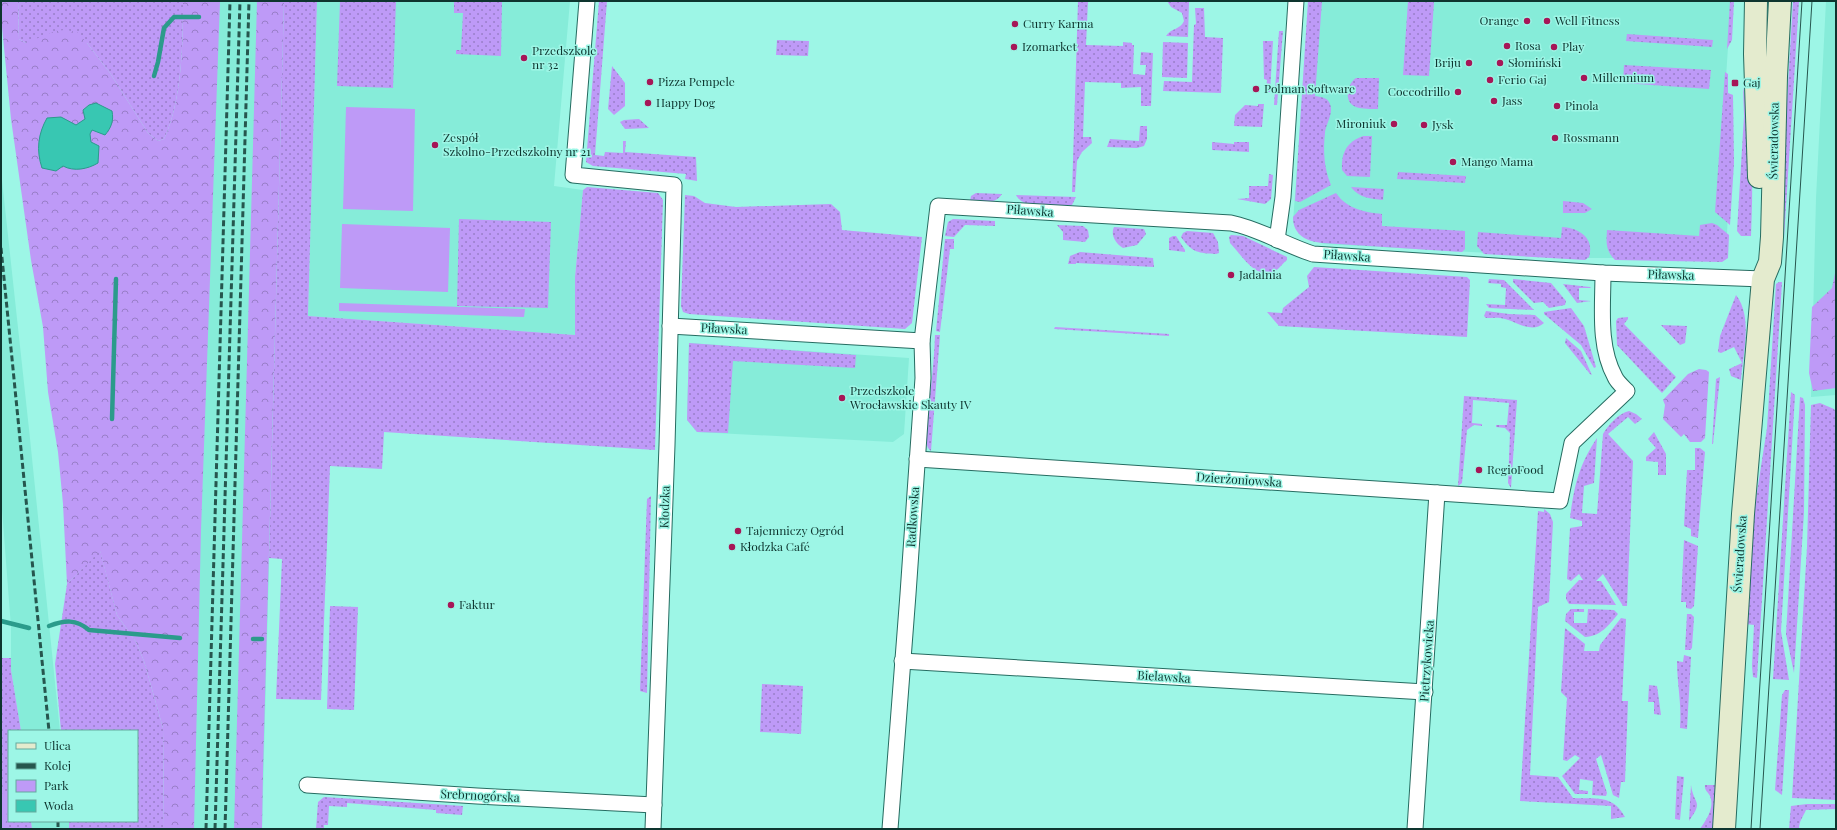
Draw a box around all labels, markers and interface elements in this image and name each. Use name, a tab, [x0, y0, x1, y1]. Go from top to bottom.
place label: Orange	[1479, 12, 1519, 28]
place label: Well Fitness	[1554, 12, 1620, 28]
place label: Curry Karma	[1023, 15, 1093, 31]
marker: Orange	[1522, 16, 1532, 26]
marker: Well Fitness	[1542, 16, 1552, 26]
marker: Curry Karma	[1010, 19, 1020, 29]
place label: Rosa	[1515, 37, 1541, 53]
place label: Izomarket	[1022, 38, 1077, 54]
place label: Play	[1562, 38, 1584, 54]
marker: Rosa	[1502, 41, 1512, 51]
place label: Przedszkole nr 32	[532, 42, 596, 72]
marker: Izomarket	[1009, 42, 1019, 52]
marker: Play	[1549, 42, 1559, 52]
marker: Przedszkole nr 32	[519, 53, 529, 63]
place label: Briju	[1435, 54, 1461, 70]
place label: Słomiński	[1508, 54, 1562, 70]
marker: Briju	[1464, 58, 1474, 68]
marker: Słomiński	[1495, 58, 1505, 68]
place label: Millennium	[1592, 69, 1655, 85]
place label: Ferio Gaj	[1498, 71, 1547, 87]
place label: Pizza Pempele	[658, 73, 735, 89]
marker: Millennium	[1579, 73, 1589, 83]
place label: Gaj	[1743, 74, 1761, 90]
marker: Ferio Gaj	[1485, 75, 1495, 85]
marker: Pizza Pempele	[645, 77, 655, 87]
marker: Gaj	[1730, 78, 1740, 88]
place label: Polman Software	[1264, 80, 1355, 96]
place label: Coccodrillo	[1388, 83, 1450, 99]
marker: Polman Software	[1251, 84, 1261, 94]
marker: Coccodrillo	[1453, 87, 1463, 97]
place label: Jass	[1501, 92, 1522, 108]
place label: Happy Dog	[656, 94, 716, 110]
marker: Jass	[1489, 96, 1499, 106]
place label: Pinola	[1565, 97, 1599, 113]
marker: Happy Dog	[643, 98, 653, 108]
marker: Pinola	[1552, 101, 1562, 111]
street label: Świeradowska	[1764, 102, 1782, 180]
place label: Mironiuk	[1336, 115, 1386, 131]
place label: Jysk	[1431, 116, 1454, 132]
marker: Mironiuk	[1389, 119, 1399, 129]
marker: Jysk	[1419, 120, 1429, 130]
place label: Zespół Szkolno-Przedszkolny nr 21	[443, 129, 591, 159]
place label: Rossmann	[1563, 129, 1619, 145]
marker: Rossmann	[1550, 133, 1560, 143]
marker: Zespół Szkolno-Przedszkolny nr 21	[430, 140, 440, 150]
place label: Mango Mama	[1461, 153, 1533, 169]
marker: Mango Mama	[1448, 157, 1458, 167]
street label: Piławska	[1006, 200, 1054, 220]
street label: Piławska	[1323, 245, 1371, 265]
street label: Piławska	[1647, 265, 1695, 283]
place label: Jadalnia	[1238, 266, 1282, 282]
marker: Jadalnia	[1226, 270, 1236, 280]
street label: Piławska	[700, 319, 748, 337]
place label: Przedszkole Wrocławskie Skauty IV	[849, 382, 972, 412]
marker: Przedszkole Wrocławskie Skauty IV	[837, 393, 847, 403]
place label: RegioFood	[1487, 461, 1544, 477]
marker: RegioFood	[1474, 465, 1484, 475]
street label: Dzierżoniowska	[1196, 468, 1282, 490]
street label: Kłodzka	[655, 485, 673, 529]
street label: Radkowska	[902, 486, 922, 548]
street label: Świeradowska	[1728, 515, 1750, 593]
place label: Tajemniczy Ogród	[746, 522, 844, 538]
marker: Tajemniczy Ogród	[733, 526, 743, 536]
place label: Kłodzka Café	[740, 538, 810, 554]
marker: Kłodzka Café	[727, 542, 737, 552]
place label: Faktur	[459, 596, 495, 612]
marker: Faktur	[446, 600, 456, 610]
street label: Pietrzykowicka	[1415, 620, 1437, 702]
street label: Bielawska	[1137, 666, 1191, 686]
legend	[8, 730, 138, 822]
text: Ulica	[44, 737, 71, 753]
text: Kolej	[44, 757, 71, 773]
text: Park	[44, 777, 69, 793]
street label: Srebrnogórska	[440, 785, 520, 805]
text: Woda	[43, 797, 74, 813]

